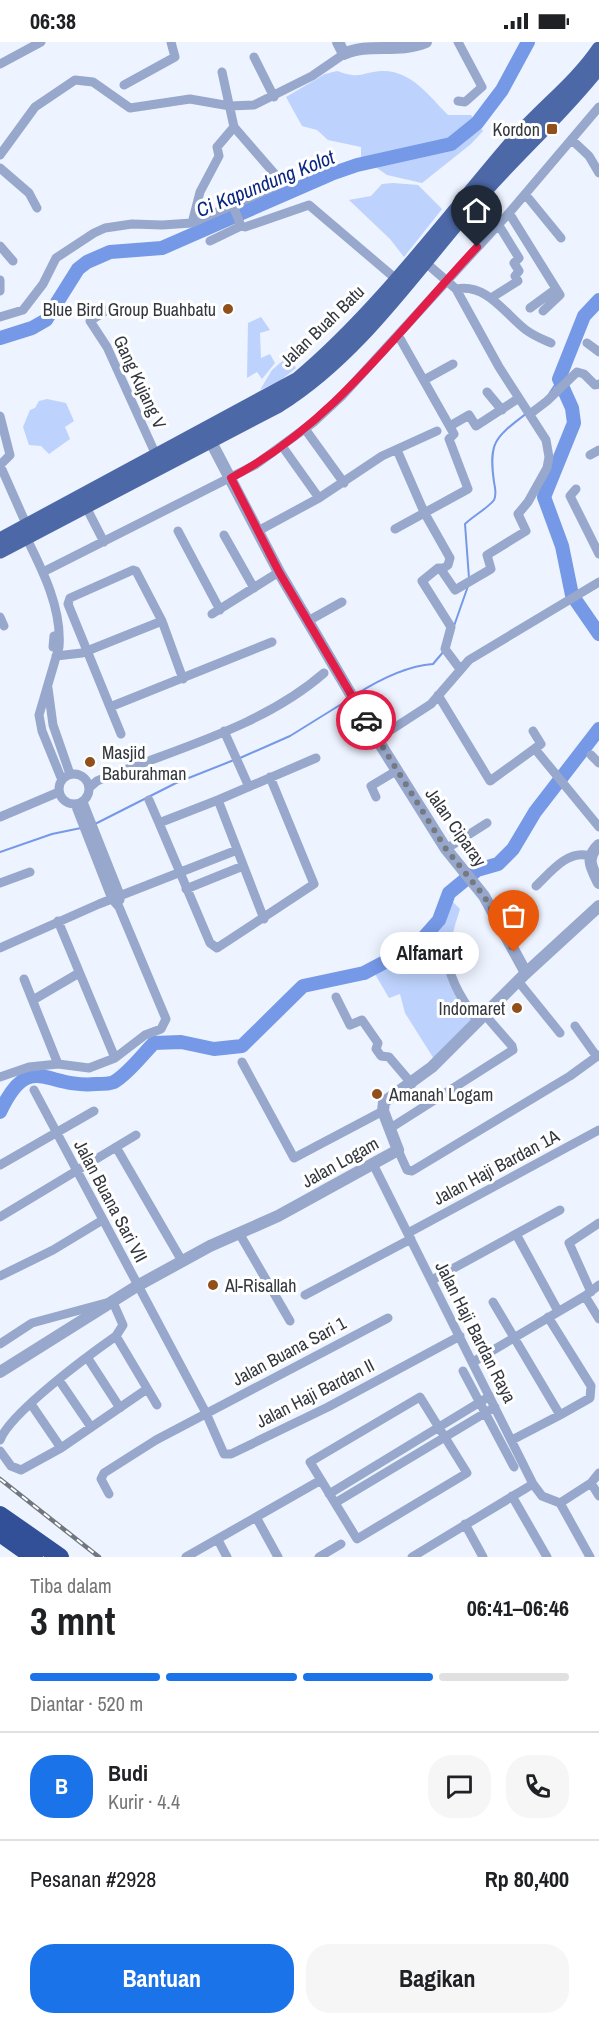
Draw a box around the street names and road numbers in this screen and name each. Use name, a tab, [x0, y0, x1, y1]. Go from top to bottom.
street label: Jalan Buah Batu	[274, 279, 370, 373]
street label: Gang Kujang V	[108, 331, 173, 433]
street label: Jalan Ciparay	[420, 783, 493, 872]
street label: Jalan Haji Bardan 1A	[429, 1123, 564, 1211]
street label: Jalan Logam	[297, 1131, 383, 1193]
street label: Jalan Buana Sari VII	[68, 1135, 154, 1267]
street label: Jalan Haji Bardan Raya	[429, 1257, 523, 1407]
street label: Jalan Buana Sari 1	[228, 1310, 351, 1392]
street label: Jalan Haji Bardan II	[252, 1352, 378, 1434]

